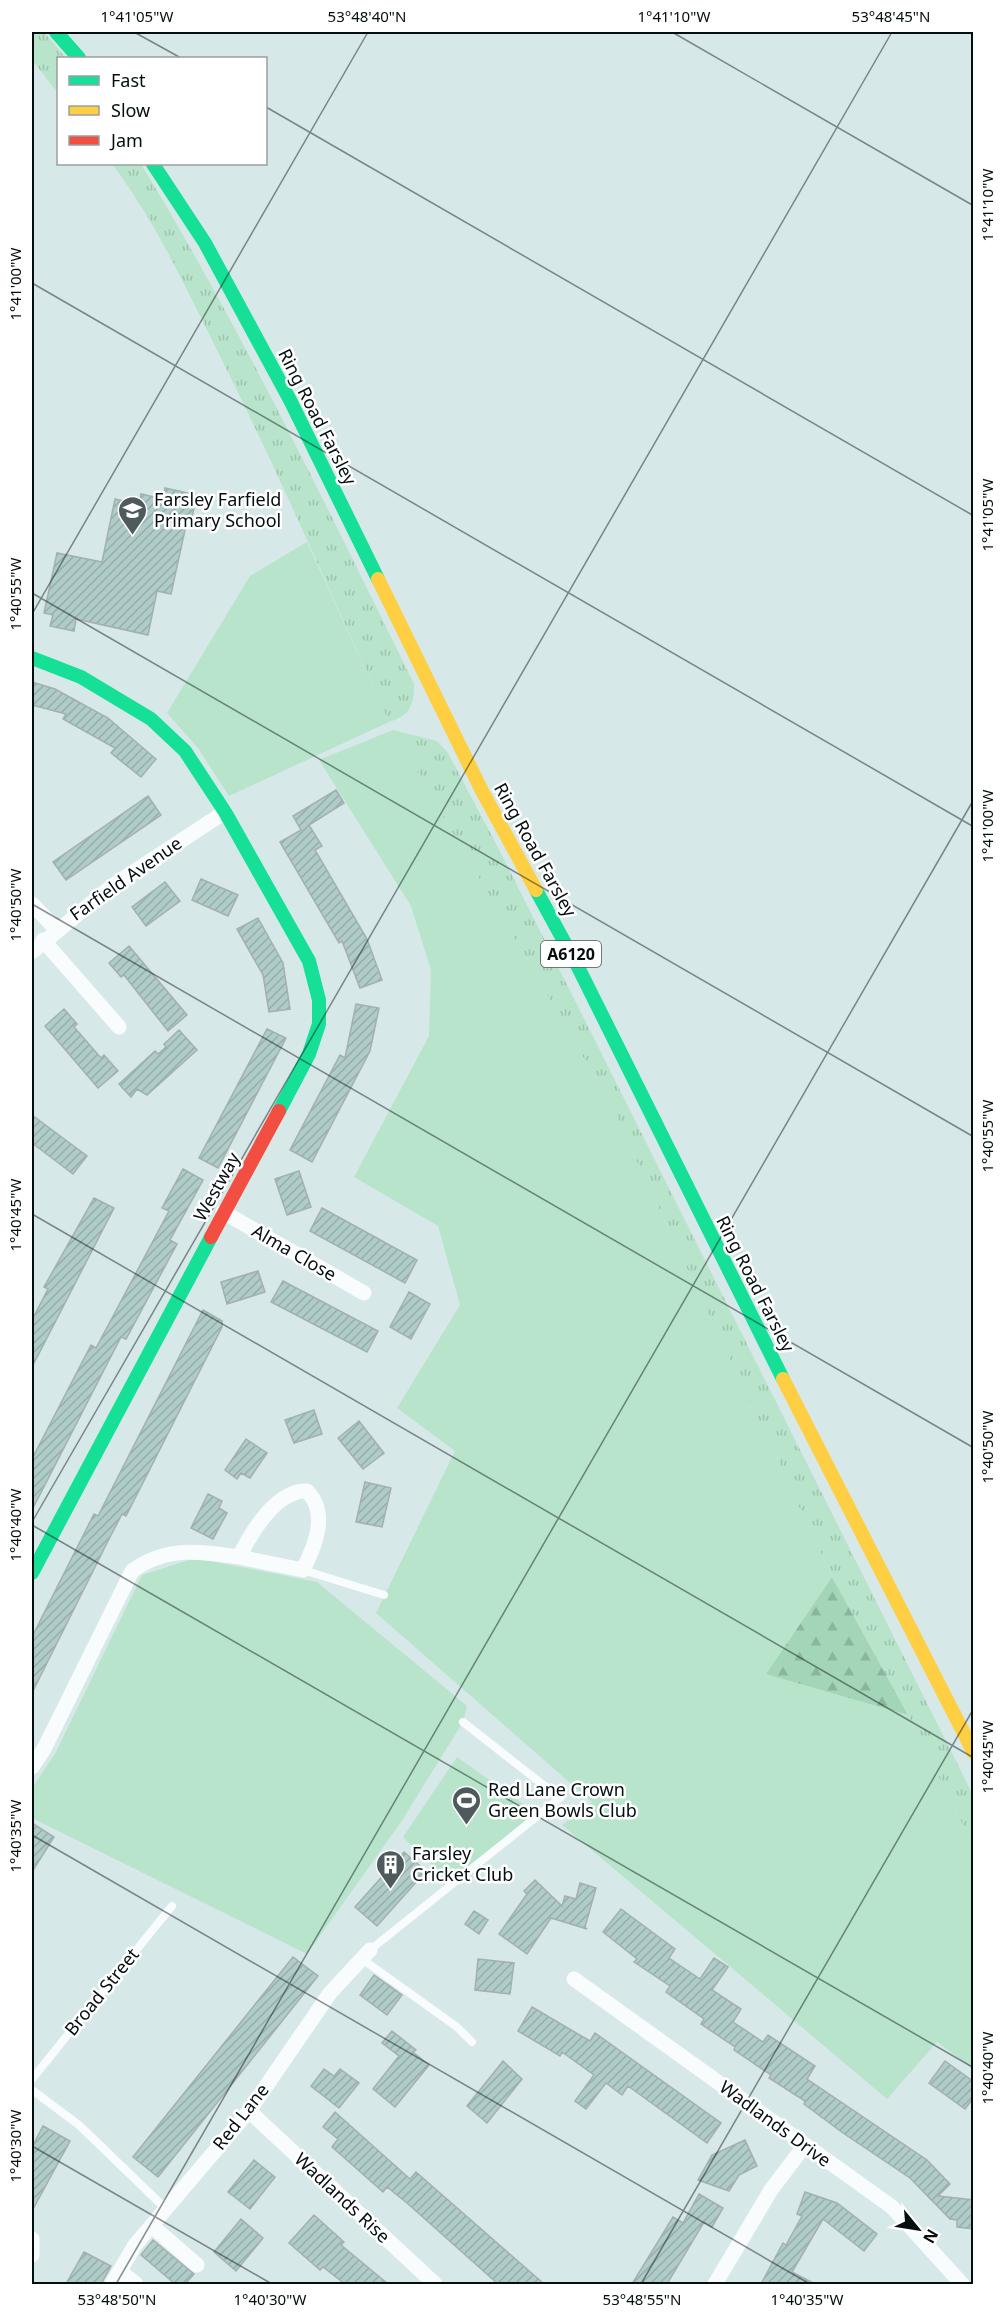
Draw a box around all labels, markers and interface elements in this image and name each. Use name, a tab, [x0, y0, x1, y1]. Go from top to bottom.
text: 1°41'05"W	[100, 6, 174, 26]
text: 53°48'40"N	[328, 6, 406, 26]
text: 1°41'10"W	[637, 6, 711, 26]
text: 53°48'45"N	[852, 6, 930, 26]
legend	[57, 57, 267, 165]
text: Fast	[111, 68, 146, 92]
text: Slow	[111, 98, 150, 122]
text: Jam	[109, 128, 143, 152]
text: 1°41'10"W	[977, 168, 997, 242]
text: 1°41'00"W	[5, 247, 25, 321]
street label: Ring Road Farsley	[273, 344, 363, 489]
text: 1°41'05"W	[977, 478, 997, 552]
place label: Farsley Farfield Primary School	[154, 487, 281, 532]
school or university icon: Farsley Farfield Primary School	[117, 494, 149, 536]
text: 1°40'55"W	[5, 557, 25, 631]
street label: Ring Road Farsley	[489, 778, 583, 922]
text: 1°41'00"W	[977, 789, 997, 863]
street label: Farfield Avenue	[65, 831, 186, 926]
text: 1°40'50"W	[5, 868, 25, 942]
road number: A6120	[541, 941, 601, 967]
text: 1°40'55"W	[977, 1099, 997, 1173]
street label: Westway	[187, 1147, 245, 1225]
text: 1°40'45"W	[5, 1178, 25, 1252]
street label: Ring Road Farsley	[711, 1211, 801, 1356]
street label: Alma Close	[248, 1218, 341, 1286]
text: 1°40'50"W	[977, 1410, 997, 1484]
text: 1°40'40"W	[5, 1488, 25, 1562]
text: 1°40'45"W	[977, 1720, 997, 1794]
place label: Red Lane Crown Green Bowls Club	[488, 1777, 637, 1822]
sports icon: Red Lane Crown Green Bowls Club	[451, 1784, 483, 1826]
text: 1°40'35"W	[5, 1799, 25, 1873]
place label: Farsley Cricket Club	[412, 1841, 513, 1886]
building icon: Farsley Cricket Club	[375, 1848, 407, 1890]
street label: Broad Street	[59, 1942, 144, 2040]
text: 1°40'40"W	[977, 2031, 997, 2105]
street label: Wadlands Drive	[715, 2075, 836, 2172]
street label: Red Lane	[207, 2078, 274, 2154]
text: 1°40'30"W	[5, 2109, 25, 2183]
street label: Wadlands Rise	[290, 2147, 396, 2248]
north arrow	[888, 2199, 948, 2259]
text: N	[918, 2225, 944, 2248]
text: 53°48'50"N	[78, 2289, 156, 2309]
text: 1°40'30"W	[233, 2289, 307, 2309]
text: 53°48'55"N	[603, 2289, 681, 2309]
text: 1°40'35"W	[770, 2289, 844, 2309]

